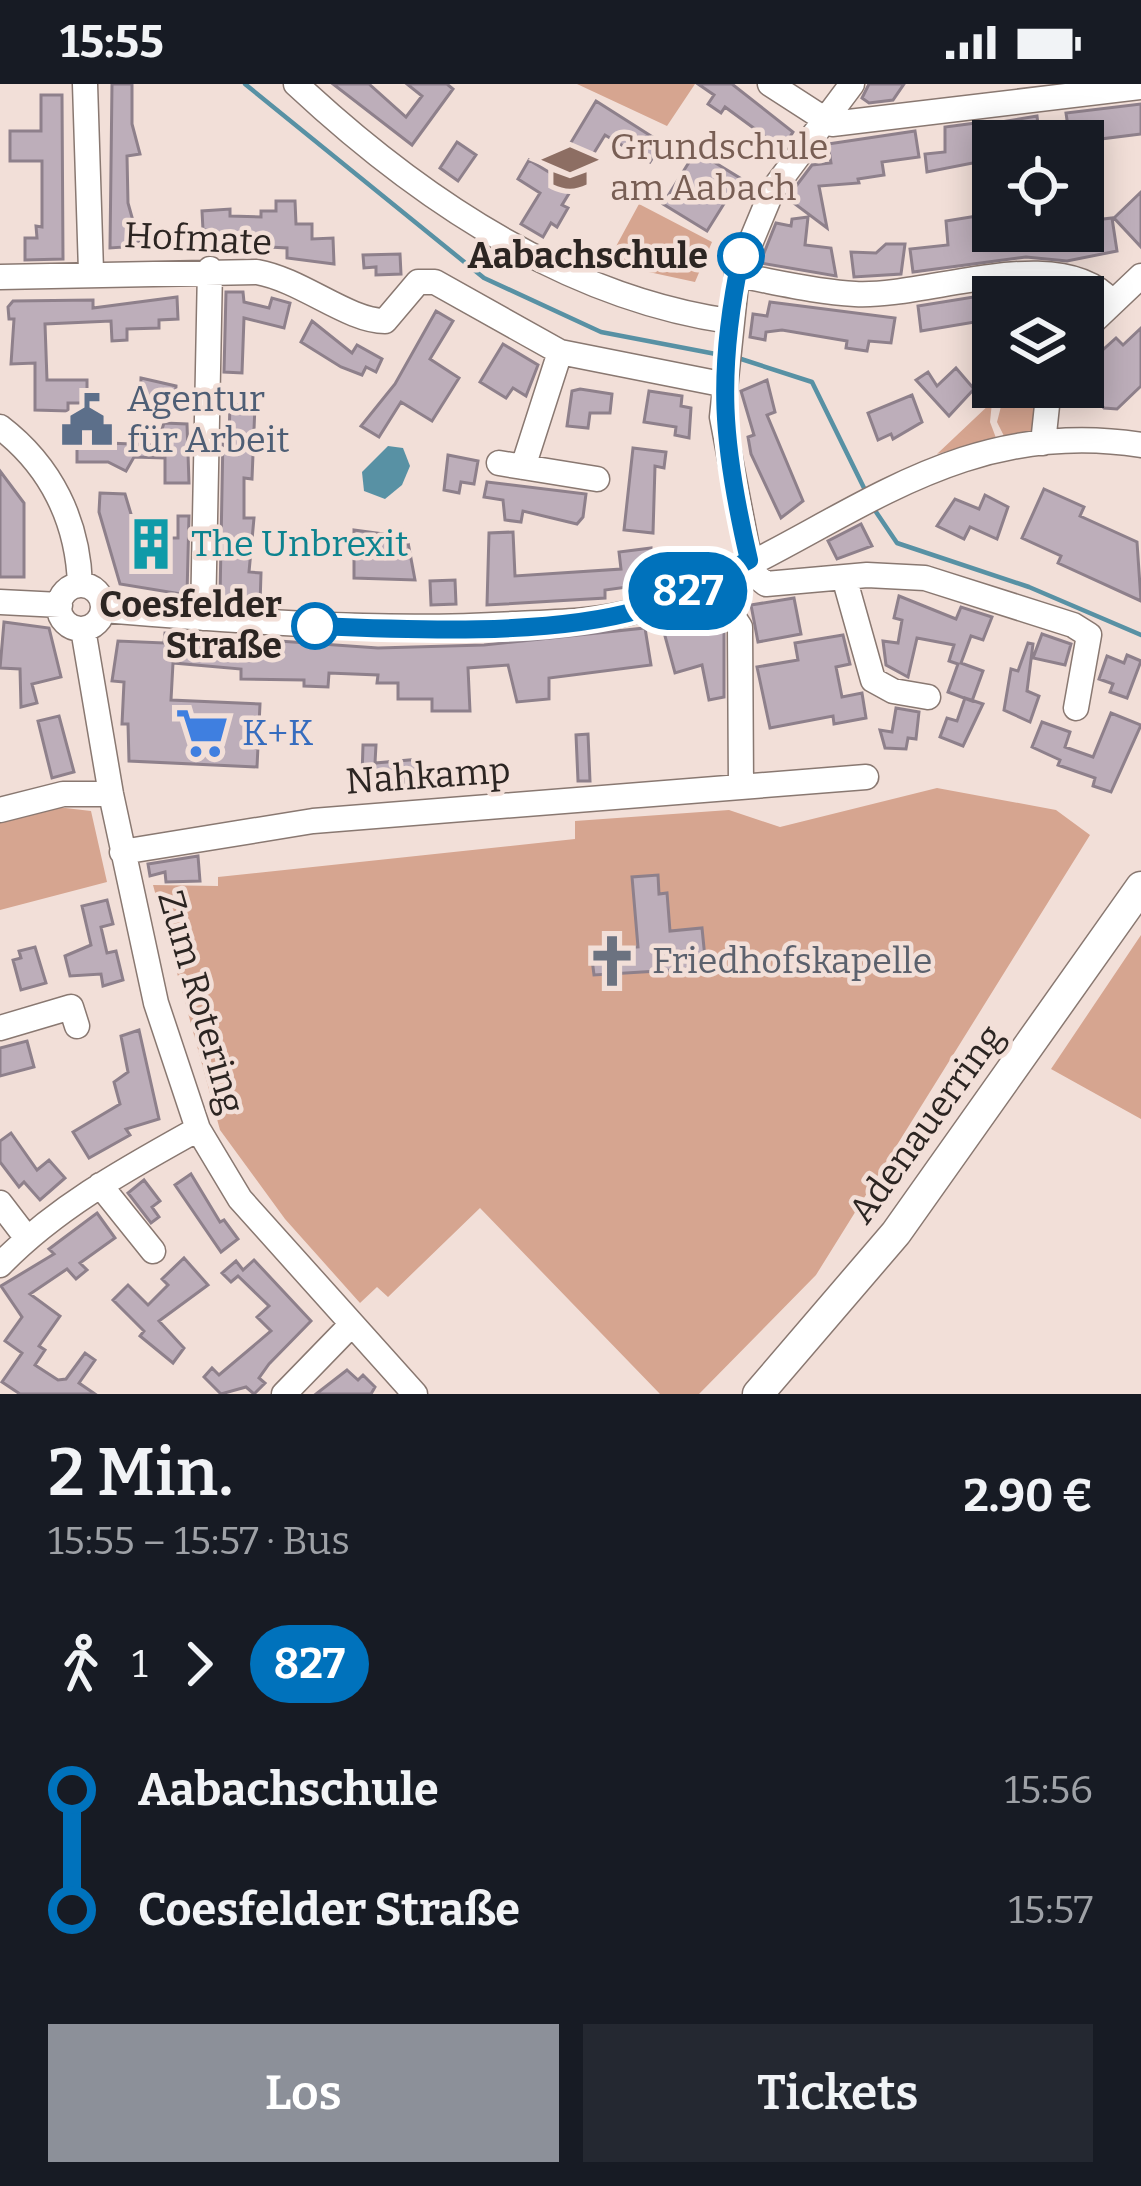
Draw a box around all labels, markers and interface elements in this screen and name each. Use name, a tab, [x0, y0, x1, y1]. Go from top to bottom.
text: 15:55	[60, 15, 164, 69]
map controls	[972, 120, 1104, 408]
button: locate	[972, 120, 1104, 252]
place label: Grundschule am Aabach	[610, 125, 829, 210]
school or university icon: Grundschule am Aabach	[541, 139, 599, 197]
street label: Hofmate	[123, 213, 273, 265]
place label: Aabachschule	[467, 234, 708, 278]
marker: Aabachschule	[719, 234, 763, 278]
button: layers	[972, 276, 1104, 408]
place label: Agentur für Arbeit	[127, 377, 289, 462]
public building icon: Agentur für Arbeit	[58, 391, 116, 449]
building icon: The Unbrexit	[122, 515, 180, 573]
place label: The Unbrexit	[191, 522, 408, 566]
line badge: 827	[619, 552, 757, 630]
text: 827	[652, 566, 724, 616]
place label: Coesfelder Straße	[99, 583, 282, 668]
marker: Coesfelder Straße	[293, 604, 337, 648]
supermarket icon: K+K	[173, 704, 231, 762]
place label: K+K	[242, 711, 314, 755]
street label: Nahkamp	[344, 748, 512, 804]
street label: Zum Rotering	[148, 885, 254, 1119]
church icon: Friedhofskapelle	[583, 932, 641, 990]
place label: Friedhofskapelle	[652, 939, 932, 983]
street label: Adenauerring	[839, 1016, 1013, 1232]
text: 2 Min.	[48, 1433, 234, 1512]
text: 2.90 €	[964, 1469, 1093, 1523]
text: 15:55 – 15:57 · Bus	[48, 1518, 350, 1564]
icon: walk	[48, 1631, 114, 1697]
icon: forward	[166, 1631, 232, 1697]
text: 827	[274, 1639, 345, 1689]
text: 1	[132, 1641, 148, 1687]
text: Aabachschule	[138, 1763, 439, 1817]
text: 15:56	[1004, 1767, 1093, 1813]
text: Coesfelder Straße	[138, 1883, 520, 1937]
text: 15:57	[1008, 1887, 1093, 1933]
button: Los	[48, 2024, 559, 2162]
button: Tickets	[583, 2024, 1093, 2162]

